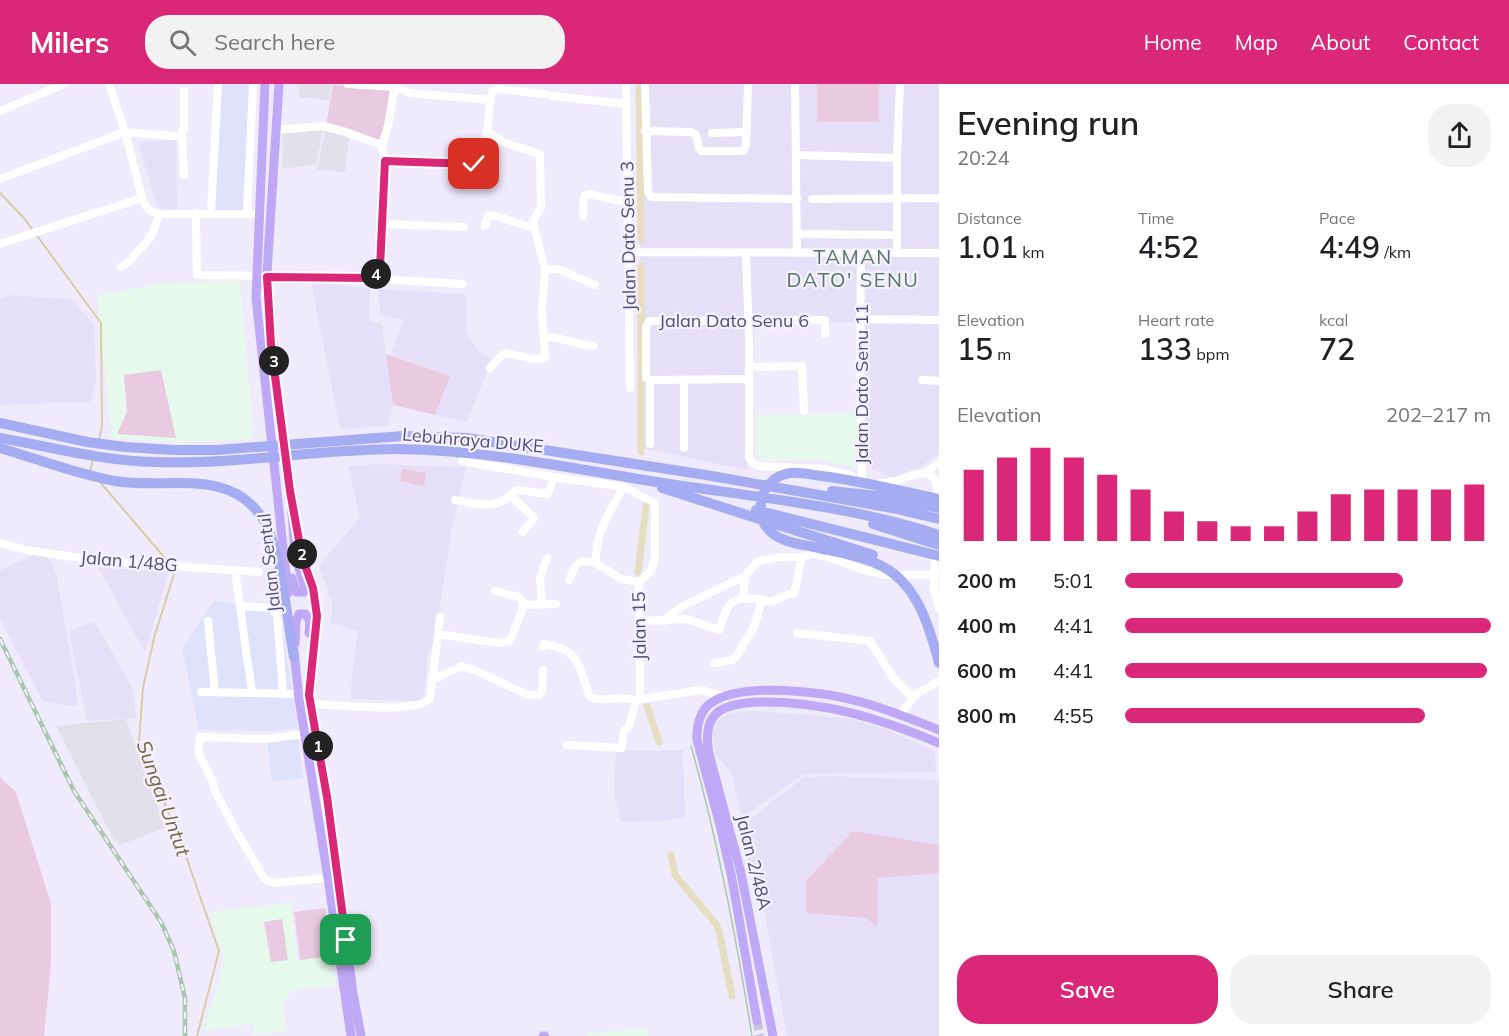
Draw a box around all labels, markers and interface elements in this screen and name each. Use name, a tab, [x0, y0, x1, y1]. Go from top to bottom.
search box	[145, 15, 565, 69]
text: Milers	[30, 25, 109, 60]
icon: search	[166, 26, 199, 59]
text: Search here	[214, 28, 335, 56]
text: Home	[1144, 29, 1202, 55]
text: Map	[1235, 29, 1278, 55]
text: About	[1311, 29, 1370, 55]
text: Contact	[1403, 29, 1479, 55]
text: Evening run	[957, 102, 1139, 143]
button: share	[1428, 104, 1491, 167]
pin	[448, 138, 499, 189]
text: 20:24	[957, 145, 1010, 170]
icon: check	[457, 147, 490, 180]
street label: Jalan Dato Senu 3	[615, 161, 641, 311]
text: Distance	[957, 208, 1022, 228]
text: Time	[1138, 208, 1174, 228]
text: Pace	[1319, 208, 1355, 228]
text: 1.01	[957, 228, 1018, 266]
text: 4:52	[1138, 228, 1199, 266]
text: 4:49	[1319, 228, 1380, 266]
text: km	[1018, 242, 1045, 262]
text: /km	[1380, 242, 1411, 262]
district label: TAMAN DATO' SENU	[787, 244, 919, 292]
pin: 4	[361, 259, 391, 289]
text: 4	[371, 264, 381, 284]
street label: Jalan Dato Senu 11	[850, 304, 873, 464]
street label: Jalan Dato Senu 6	[659, 309, 809, 332]
text: Elevation	[957, 310, 1025, 330]
text: Heart rate	[1138, 310, 1214, 330]
text: kcal	[1319, 310, 1348, 330]
text: 15	[957, 330, 993, 368]
text: 133	[1138, 330, 1192, 368]
text: 72	[1319, 330, 1355, 368]
text: m	[993, 344, 1011, 364]
text: bpm	[1192, 344, 1229, 364]
pin: 3	[259, 346, 289, 376]
text: 3	[269, 351, 279, 371]
text: Elevation	[957, 402, 1042, 427]
text: 202–217 m	[1386, 402, 1491, 427]
street label: Lebuhraya DUKE	[401, 422, 545, 458]
street label: Jalan Sentul	[252, 512, 286, 614]
pin: 2	[287, 539, 317, 569]
text: 2	[297, 544, 307, 564]
street label: Jalan 1/48G	[79, 545, 179, 577]
text: 200 m	[957, 568, 1016, 593]
text: 5:01	[1053, 568, 1094, 593]
street label: Jalan 15	[627, 591, 651, 661]
text: 400 m	[957, 613, 1016, 638]
text: 4:41	[1053, 613, 1094, 638]
text: 600 m	[957, 658, 1016, 683]
text: 4:41	[1053, 658, 1094, 683]
text: 800 m	[957, 703, 1016, 728]
text: 4:55	[1053, 703, 1094, 728]
pin: 1	[303, 731, 333, 761]
text: 1	[313, 736, 323, 756]
water label: Sungai Untut	[131, 737, 197, 860]
street label: Jalan 2/48A	[731, 812, 777, 912]
pin	[320, 914, 371, 965]
icon: arrive	[329, 923, 362, 956]
button: Save	[957, 955, 1218, 1024]
button: Share	[1230, 955, 1491, 1024]

